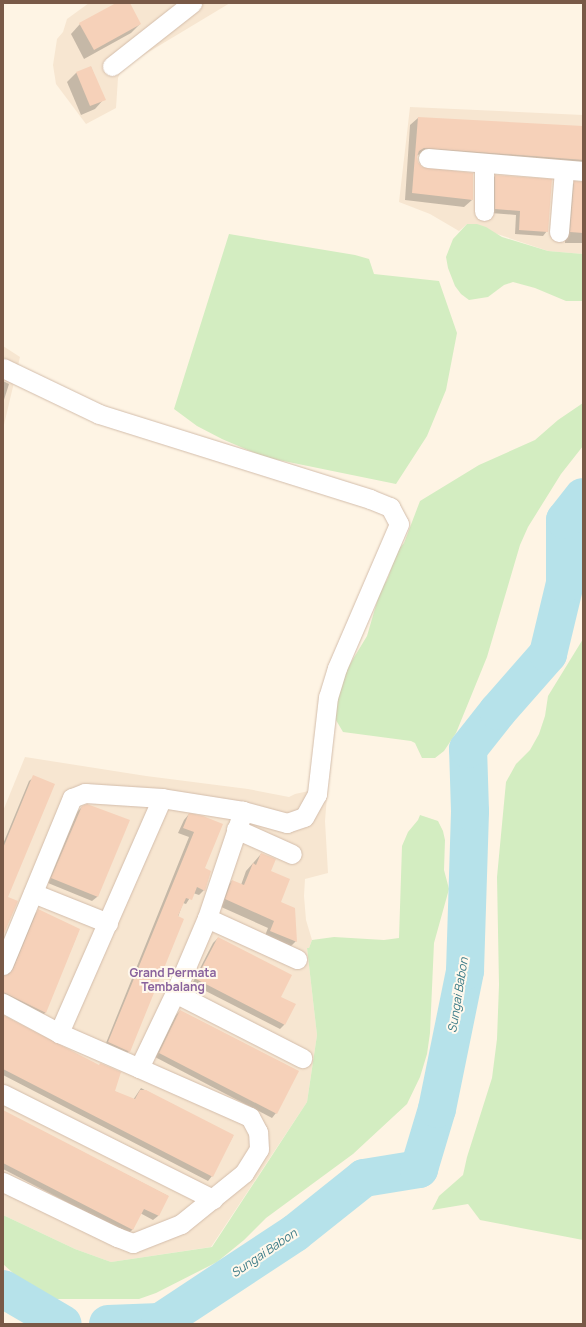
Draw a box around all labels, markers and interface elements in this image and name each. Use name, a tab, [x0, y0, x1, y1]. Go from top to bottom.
water label: Sungai Babon	[445, 956, 471, 1034]
district label: Grand Permata Tembalang	[130, 966, 216, 994]
water label: Sungai Babon	[228, 1226, 300, 1280]

